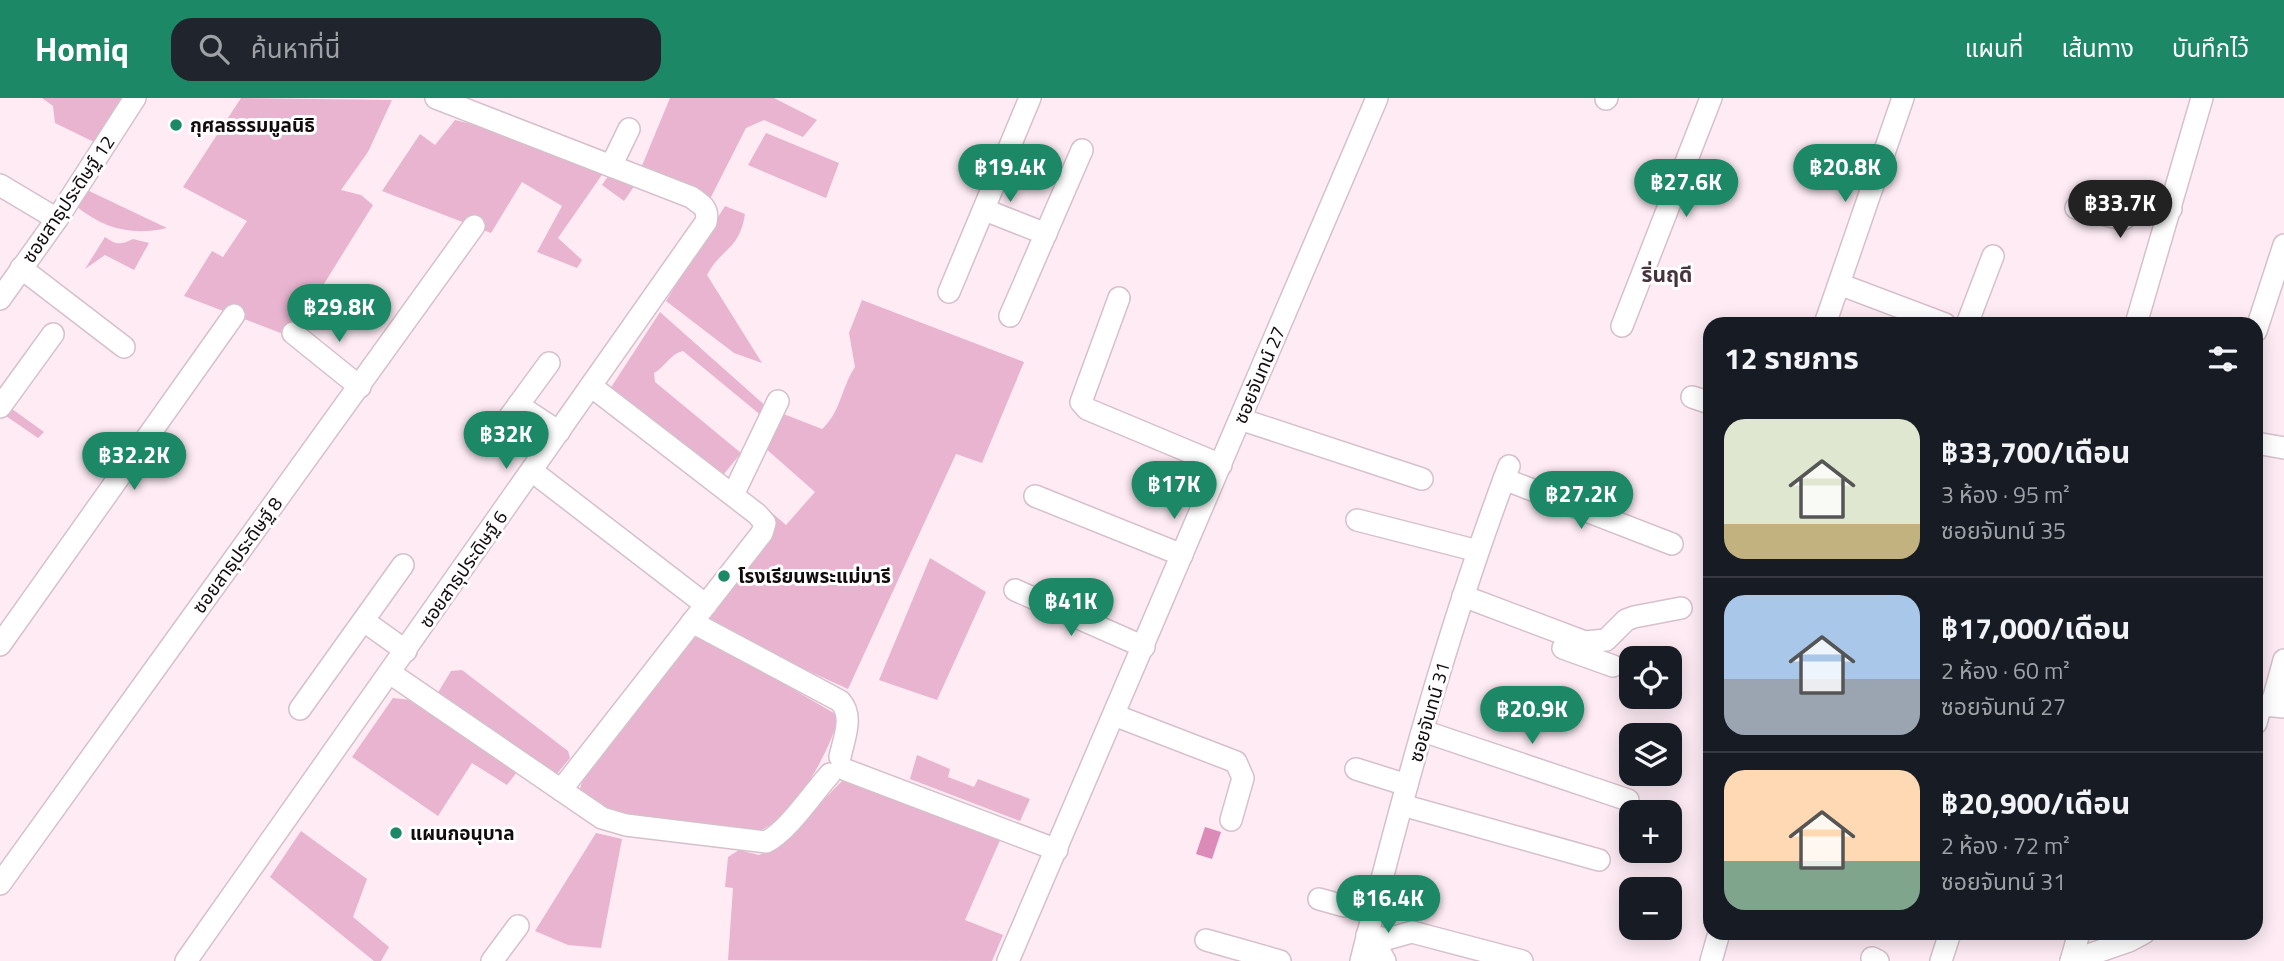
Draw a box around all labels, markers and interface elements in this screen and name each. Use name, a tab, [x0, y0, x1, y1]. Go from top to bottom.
search box	[171, 18, 661, 81]
text: Homiq	[35, 24, 129, 74]
text: ค้นหาที่นี่	[251, 29, 340, 68]
icon: search	[195, 30, 233, 68]
text: แผนที่	[1965, 30, 2023, 66]
text: เส้นทาง	[2061, 30, 2134, 66]
text: บันทึกไว้	[2172, 30, 2249, 66]
place label: กุศลธรรมมูลนิธิ	[190, 110, 315, 139]
marker: กุศลธรรมมูลนิธิ	[168, 117, 184, 133]
street label: ซอยสาธุประดิษฐ์ 12	[14, 129, 121, 268]
pin: ฿19.4K	[953, 144, 1067, 204]
pin: ฿20.8K	[1788, 144, 1902, 204]
text: ฿19.4K	[974, 149, 1046, 184]
text: ฿20.8K	[1809, 149, 1881, 184]
pin: ฿27.6K	[1629, 159, 1743, 219]
text: ฿27.6K	[1650, 164, 1722, 199]
pin: ฿33.7K	[2063, 180, 2177, 240]
text: ฿33.7K	[2084, 185, 2156, 220]
district label: ริ่นฤดี	[1641, 258, 1692, 290]
pin: ฿29.8K	[282, 285, 396, 344]
text: ฿29.8K	[303, 289, 375, 324]
street label: ซอยจันทน์ 27	[1225, 322, 1292, 428]
text: 12 รายการ	[1724, 335, 1859, 381]
icon: filters	[2204, 340, 2242, 378]
pin: ฿32K	[465, 412, 547, 471]
text: ฿32K	[480, 416, 532, 451]
text: ฿33,700/เดือน	[1941, 429, 2130, 475]
pin: ฿32.2K	[77, 432, 191, 492]
text: ฿32.2K	[98, 437, 170, 472]
icon: home	[1780, 447, 1864, 531]
pin: ฿17K	[1133, 462, 1215, 521]
text: ฿17K	[1148, 466, 1200, 501]
pin: ฿27.2K	[1524, 472, 1638, 531]
text: ฿27.2K	[1545, 476, 1617, 511]
text: 3 ห้อง · 95 m²	[1941, 477, 2070, 512]
street label: ซอยสาธุประดิษฐ์ 8	[184, 490, 289, 619]
street label: ซอยสาธุประดิษฐ์ 6	[411, 504, 514, 634]
text: ซอยจันทน์ 35	[1941, 513, 2066, 548]
place label: โรงเรียนพระแม่มารี	[738, 561, 891, 590]
marker: โรงเรียนพระแม่มารี	[716, 568, 732, 584]
pin: ฿41K	[1030, 578, 1112, 638]
text: ฿41K	[1045, 583, 1097, 618]
text: ฿17,000/เดือน	[1941, 605, 2130, 651]
icon: home	[1780, 623, 1864, 707]
map controls	[1619, 646, 1682, 940]
button: locate	[1619, 646, 1682, 709]
text: 2 ห้อง · 60 m²	[1941, 653, 2070, 688]
street label: ซอยจันทน์ 31	[1400, 658, 1457, 765]
pin: ฿20.9K	[1475, 686, 1589, 746]
text: ซอยจันทน์ 27	[1941, 689, 2066, 724]
text: ฿20.9K	[1496, 691, 1568, 726]
button: layers	[1619, 723, 1682, 786]
text: ฿20,900/เดือน	[1941, 780, 2130, 826]
icon: home	[1780, 798, 1864, 882]
button: +	[1619, 800, 1682, 863]
place label: แผนกอนุบาล	[410, 818, 515, 847]
marker: แผนกอนุบาล	[388, 825, 404, 841]
text: 2 ห้อง · 72 m²	[1941, 828, 2070, 863]
text: ซอยจันทน์ 31	[1941, 864, 2066, 899]
pin: ฿16.4K	[1331, 876, 1445, 935]
button: −	[1619, 877, 1682, 940]
text: ฿16.4K	[1352, 880, 1424, 915]

